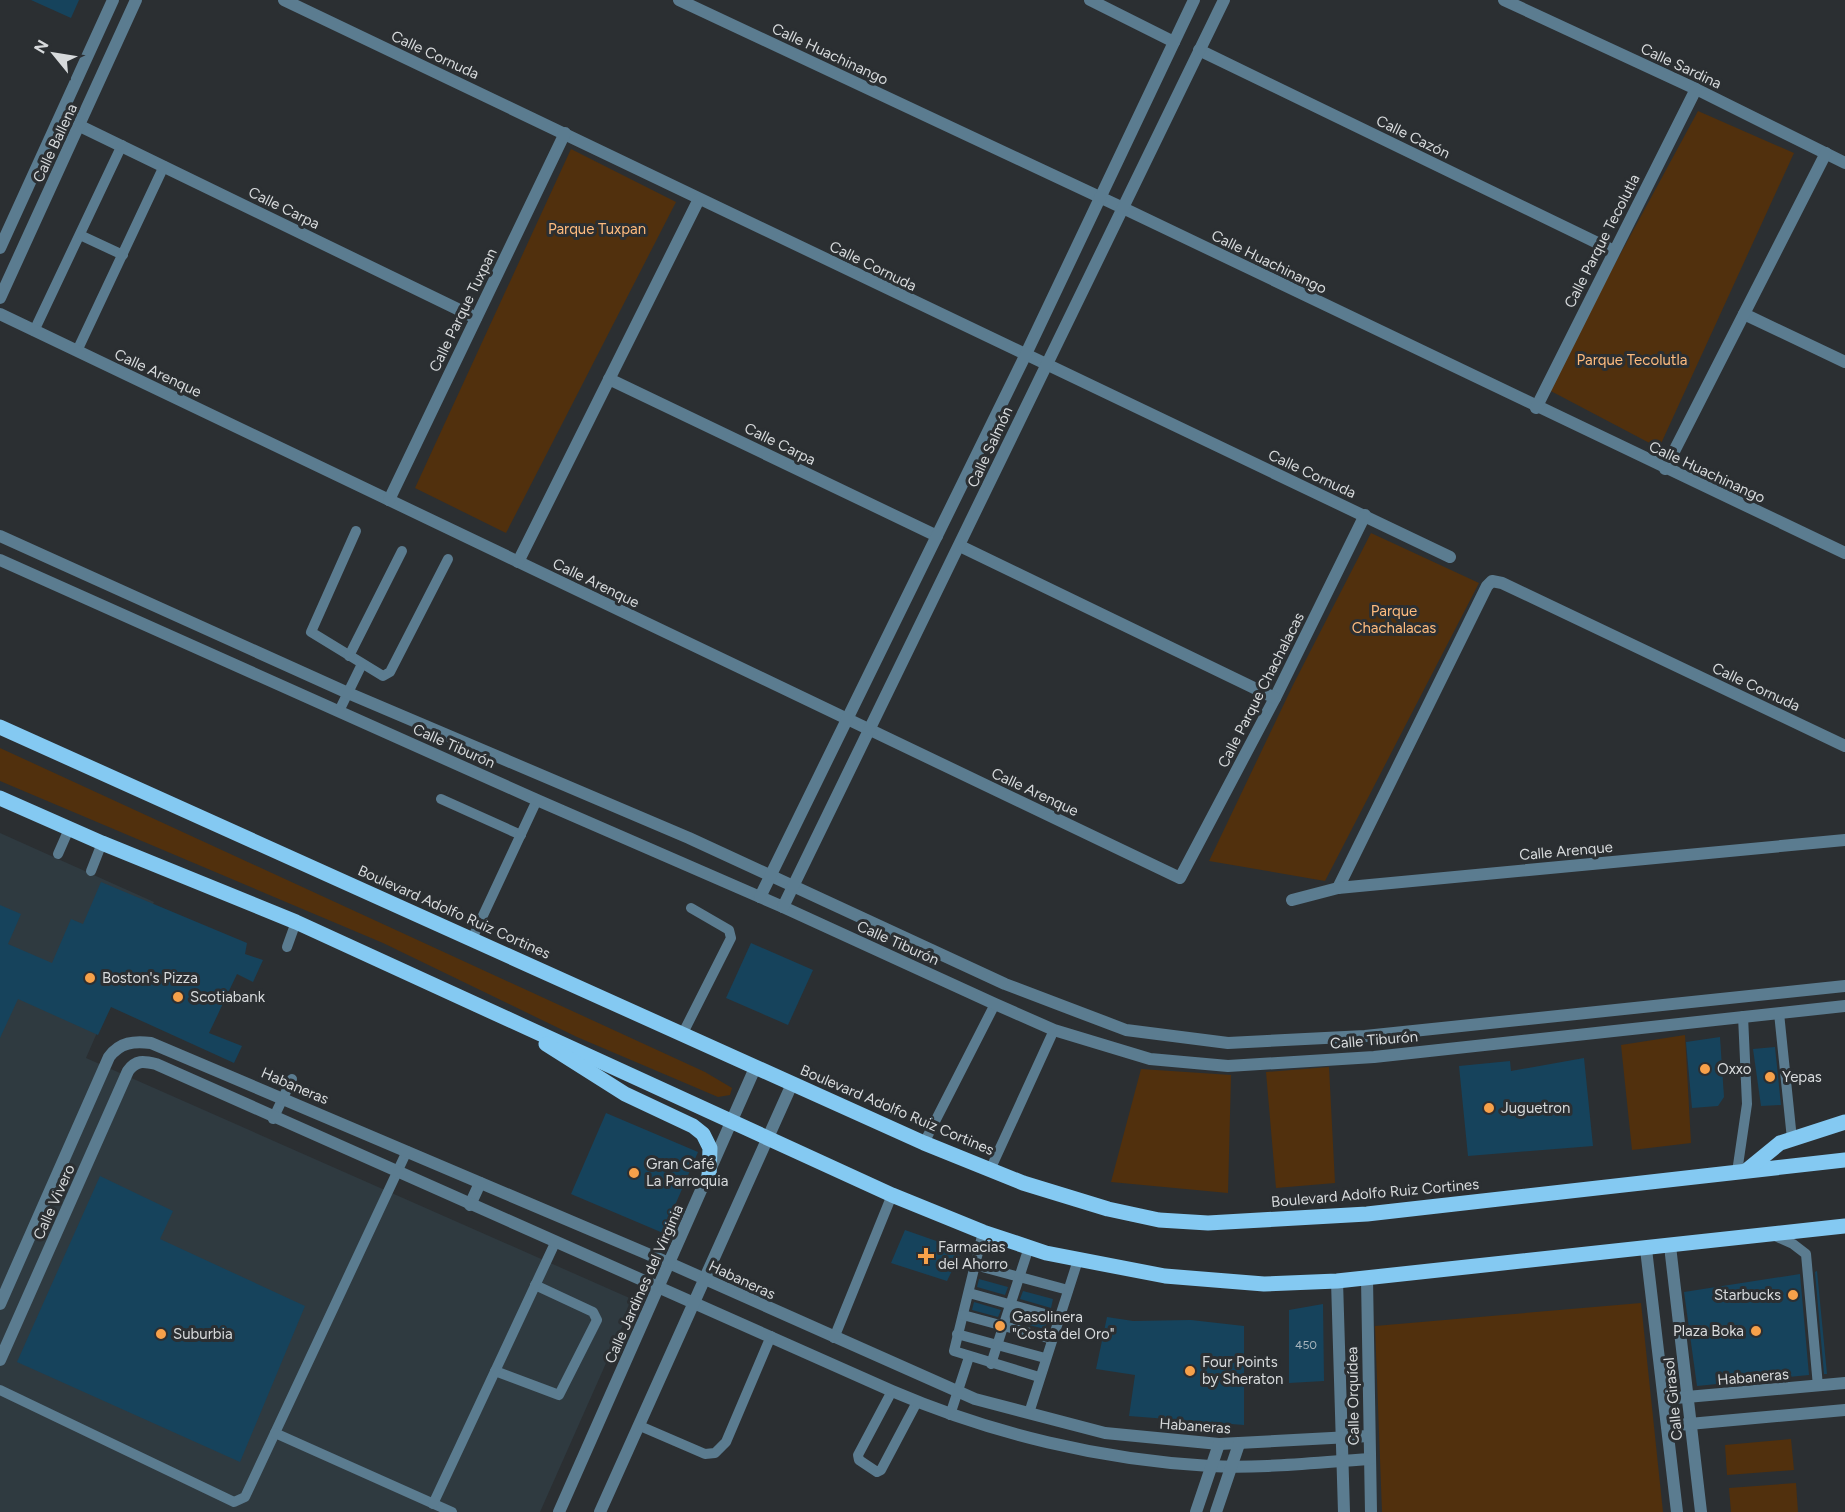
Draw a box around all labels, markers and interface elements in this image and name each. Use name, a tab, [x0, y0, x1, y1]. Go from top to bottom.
street label: Calle Huachinango	[769, 19, 891, 89]
north arrow	[24, 24, 84, 84]
street label: Calle Cornuda	[388, 27, 482, 83]
text: N	[30, 37, 53, 57]
street label: Calle Sardina	[1638, 39, 1724, 93]
street label: Calle Ballena	[29, 101, 81, 185]
street label: Calle Cazón	[1373, 111, 1453, 163]
street label: Calle Parque Tecolutla	[1560, 171, 1644, 311]
street label: Calle Carpa	[245, 183, 323, 233]
park label: Parque Tuxpan	[548, 220, 646, 238]
street label: Calle Huachinango	[1208, 226, 1330, 298]
street label: Calle Cornuda	[826, 237, 920, 295]
street label: Calle Parque Tuxpan	[425, 245, 501, 375]
street label: Calle Arenque	[112, 345, 204, 401]
park label: Parque Tecolutla	[1577, 351, 1687, 369]
street label: Calle Salmón	[963, 404, 1017, 490]
street label: Calle Carpa	[741, 419, 819, 469]
street label: Calle Huachinango	[1646, 437, 1768, 507]
street label: Calle Cornuda	[1265, 446, 1359, 502]
street label: Calle Arenque	[550, 554, 642, 612]
park label: Parque Chachalacas	[1352, 602, 1436, 637]
street label: Calle Parque Chachalacas	[1214, 609, 1308, 771]
street label: Calle Cornuda	[1709, 659, 1803, 715]
street label: Calle Tiburón	[410, 720, 498, 772]
street label: Calle Arenque	[989, 764, 1081, 820]
street label: Calle Arenque	[1518, 838, 1614, 864]
street label: Boulevard Adolfo Ruiz Cortines	[355, 861, 553, 963]
street label: Calle Tiburón	[854, 917, 942, 969]
place label: Boston's Pizza	[102, 969, 198, 987]
marker: Boston's Pizza	[83, 971, 97, 985]
place label: Scotiabank	[190, 988, 266, 1006]
marker: Scotiabank	[171, 990, 185, 1004]
street label: Calle Tiburón	[1329, 1027, 1419, 1053]
place label: Oxxo	[1717, 1060, 1752, 1078]
street label: Boulevard Adolfo Ruiz Cortines	[797, 1061, 997, 1159]
marker: Oxxo	[1698, 1062, 1712, 1076]
street label: Habaneras	[259, 1064, 331, 1108]
place label: Yepas	[1782, 1068, 1822, 1086]
marker: Yepas	[1763, 1070, 1777, 1084]
place label: Juguetron	[1501, 1099, 1570, 1117]
marker: Juguetron	[1482, 1101, 1496, 1115]
place label: Gran Café La Parroquia	[646, 1155, 728, 1190]
street label: Calle Vivero	[29, 1161, 79, 1242]
marker: Gran Café La Parroquia	[627, 1166, 641, 1180]
street label: Boulevard Adolfo Ruiz Cortines	[1270, 1175, 1480, 1211]
street label: Calle Jardines del Virginia	[601, 1202, 687, 1366]
place label: Farmacias del Ahorro	[938, 1238, 1008, 1273]
marker: Farmacias del Ahorro	[919, 1249, 933, 1263]
street label: Habaneras	[706, 1257, 778, 1303]
place label: Starbucks	[1714, 1286, 1781, 1304]
marker: Starbucks	[1786, 1288, 1800, 1302]
place label: Gasolinera "Costa del Oro"	[1012, 1308, 1115, 1343]
marker: Gasolinera "Costa del Oro"	[993, 1319, 1007, 1333]
place label: Plaza Boka	[1673, 1322, 1744, 1340]
marker: Plaza Boka	[1749, 1324, 1763, 1338]
place label: Suburbia	[173, 1325, 233, 1343]
marker: Suburbia	[154, 1327, 168, 1341]
house number: 450	[1295, 1338, 1317, 1352]
street label: Calle Orquídea	[1343, 1346, 1363, 1446]
place label: Four Points by Sheraton	[1202, 1353, 1283, 1388]
street label: Calle Girasol	[1660, 1357, 1686, 1441]
marker: Four Points by Sheraton	[1183, 1364, 1197, 1378]
street label: Habaneras	[1717, 1365, 1789, 1389]
street label: Habaneras	[1159, 1415, 1231, 1437]

